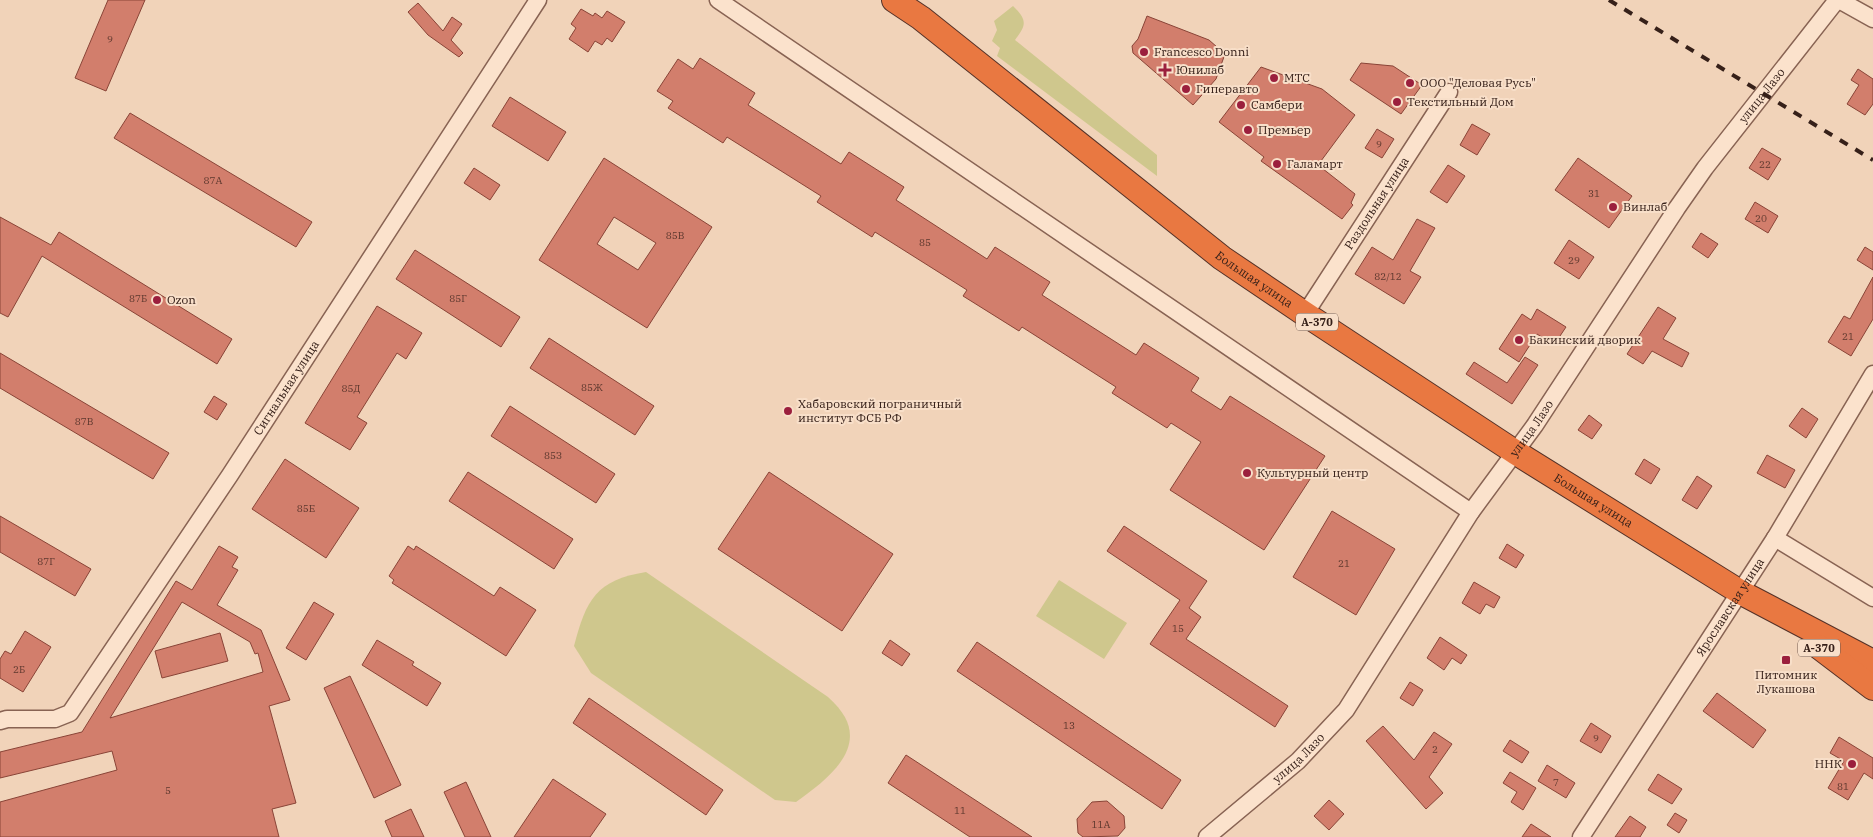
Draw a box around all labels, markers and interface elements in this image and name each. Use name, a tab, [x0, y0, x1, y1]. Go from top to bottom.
house number: 9	[107, 33, 113, 46]
place label: Francesco Donni	[1154, 44, 1249, 59]
marker: Francesco Donni	[1138, 46, 1150, 58]
place label: Юнилаб	[1176, 62, 1224, 77]
marker: Юнилаб	[1158, 63, 1172, 77]
street label: улица Лазо	[1735, 65, 1788, 126]
place label: МТС	[1284, 70, 1310, 85]
marker: МТС	[1268, 72, 1280, 84]
place label: ООО "Деловая Русь"	[1420, 75, 1536, 90]
marker: ООО "Деловая Русь"	[1404, 77, 1416, 89]
place label: Гиперавто	[1196, 81, 1259, 96]
marker: Гиперавто	[1180, 83, 1192, 95]
place label: Текстильный Дом	[1407, 94, 1514, 109]
marker: Текстильный Дом	[1391, 96, 1403, 108]
place label: Самбери	[1251, 97, 1303, 112]
marker: Самбери	[1235, 99, 1247, 111]
place label: Премьер	[1258, 122, 1311, 137]
marker: Премьер	[1242, 124, 1254, 136]
house number: 9	[1376, 138, 1382, 151]
street label: Раздольная улица	[1341, 153, 1412, 252]
place label: Галамарт	[1287, 156, 1343, 171]
marker: Галамарт	[1271, 158, 1283, 170]
house number: 22	[1759, 158, 1771, 171]
house number: 87А	[204, 174, 223, 187]
house number: 31	[1588, 187, 1600, 200]
place label: Винлаб	[1623, 199, 1668, 214]
marker: Винлаб	[1607, 201, 1619, 213]
house number: 20	[1755, 212, 1767, 225]
house number: 85В	[666, 229, 685, 242]
house number: 85	[919, 236, 931, 249]
street label: Большая улица	[1212, 248, 1296, 311]
house number: 29	[1568, 254, 1580, 267]
house number: 82/12	[1374, 270, 1402, 283]
house number: 87Б	[129, 292, 147, 305]
place label: Ozon	[167, 292, 196, 307]
house number: 85Г	[449, 292, 467, 305]
marker: Ozon	[151, 294, 163, 306]
road number: А-370	[1296, 314, 1338, 331]
house number: 21	[1842, 330, 1854, 343]
place label: Бакинский дворик	[1529, 332, 1641, 347]
marker: Бакинский дворик	[1513, 334, 1525, 346]
street label: Сигнальная улица	[250, 337, 322, 438]
house number: 85Ж	[581, 381, 603, 394]
house number: 85Д	[342, 382, 361, 395]
place label: Хабаровский пограничный институт ФСБ РФ	[798, 396, 962, 425]
street label: улица Лазо	[1506, 397, 1556, 460]
marker: Хабаровский пограничный институт ФСБ РФ	[782, 405, 794, 417]
house number: 87В	[75, 415, 94, 428]
house number: 85З	[544, 449, 562, 462]
place label: Культурный центр	[1257, 465, 1368, 480]
marker: Культурный центр	[1241, 467, 1253, 479]
street label: Большая улица	[1551, 470, 1636, 531]
house number: 85Е	[297, 502, 315, 515]
house number: 87Г	[37, 555, 55, 568]
street label: Ярославская улица	[1692, 555, 1767, 659]
house number: 21	[1338, 557, 1350, 570]
house number: 15	[1172, 622, 1184, 635]
road number: А-370	[1798, 640, 1840, 656]
marker: Питомник Лукашова	[1780, 654, 1792, 666]
house number: 2Б	[13, 663, 25, 676]
place label: Питомник Лукашова	[1755, 667, 1817, 696]
house number: 13	[1063, 719, 1075, 732]
street label: улица Лазо	[1269, 730, 1328, 786]
house number: 9	[1593, 732, 1599, 745]
house number: 2	[1432, 743, 1438, 756]
place label: ННК	[1815, 756, 1843, 771]
marker: ННК	[1846, 758, 1858, 770]
house number: 7	[1553, 776, 1559, 789]
house number: 81	[1837, 780, 1849, 793]
house number: 5	[165, 784, 171, 797]
house number: 11	[954, 804, 966, 817]
house number: 11А	[1092, 818, 1111, 831]

